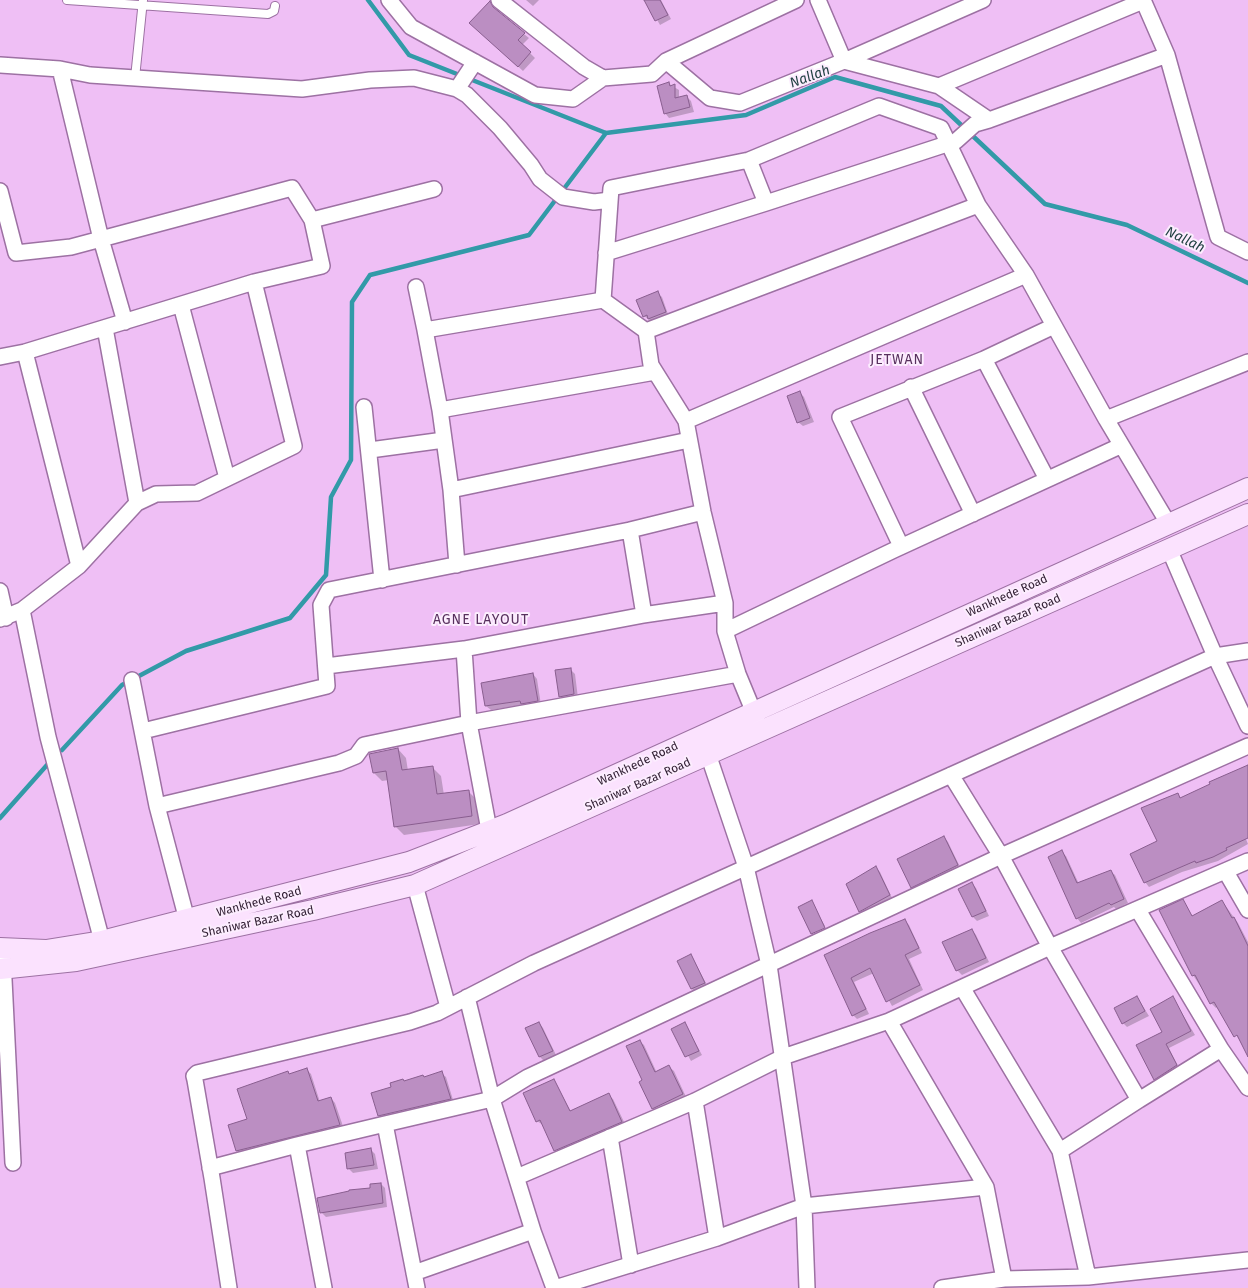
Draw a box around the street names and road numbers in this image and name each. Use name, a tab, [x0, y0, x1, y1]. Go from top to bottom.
street label: Wankhede Road	[964, 572, 1050, 620]
street label: Shaniwar Bazar Road	[953, 591, 1063, 651]
street label: Wankhede Road	[595, 739, 681, 789]
street label: Shaniwar Bazar Road	[583, 755, 693, 815]
street label: Wankhede Road	[215, 884, 303, 920]
street label: Shaniwar Bazar Road	[201, 903, 315, 941]

